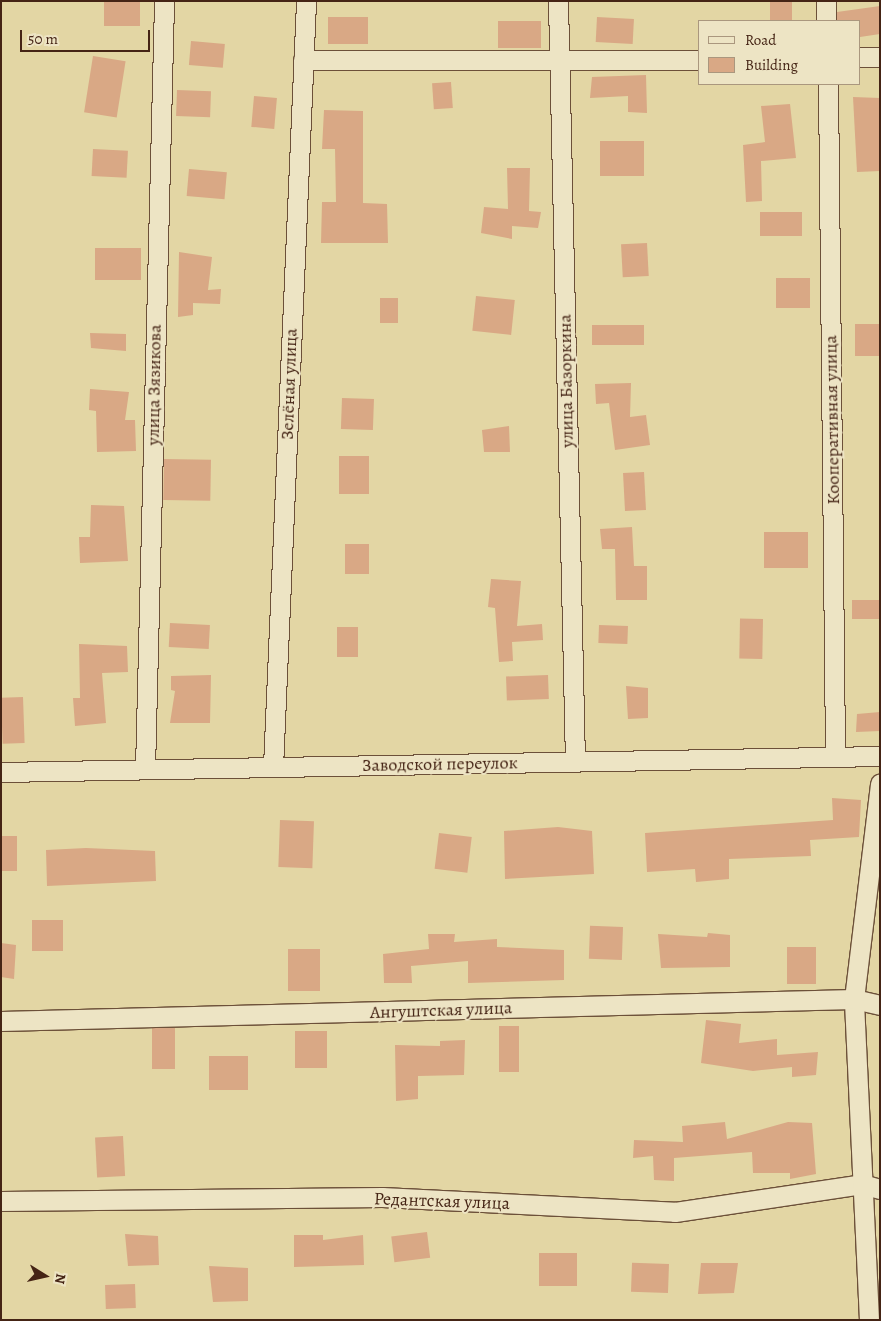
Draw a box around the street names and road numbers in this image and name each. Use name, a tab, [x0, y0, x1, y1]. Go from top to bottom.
street label: улица Базоркина	[554, 314, 578, 448]
street label: улица Зязикова	[142, 324, 166, 446]
street label: Зелёная улица	[276, 328, 302, 440]
street label: Кооперативная улица	[820, 335, 844, 505]
street label: Заводской переулок	[362, 752, 518, 776]
street label: Ангуштская улица	[370, 997, 512, 1023]
street label: Редантская улица	[374, 1188, 510, 1214]

